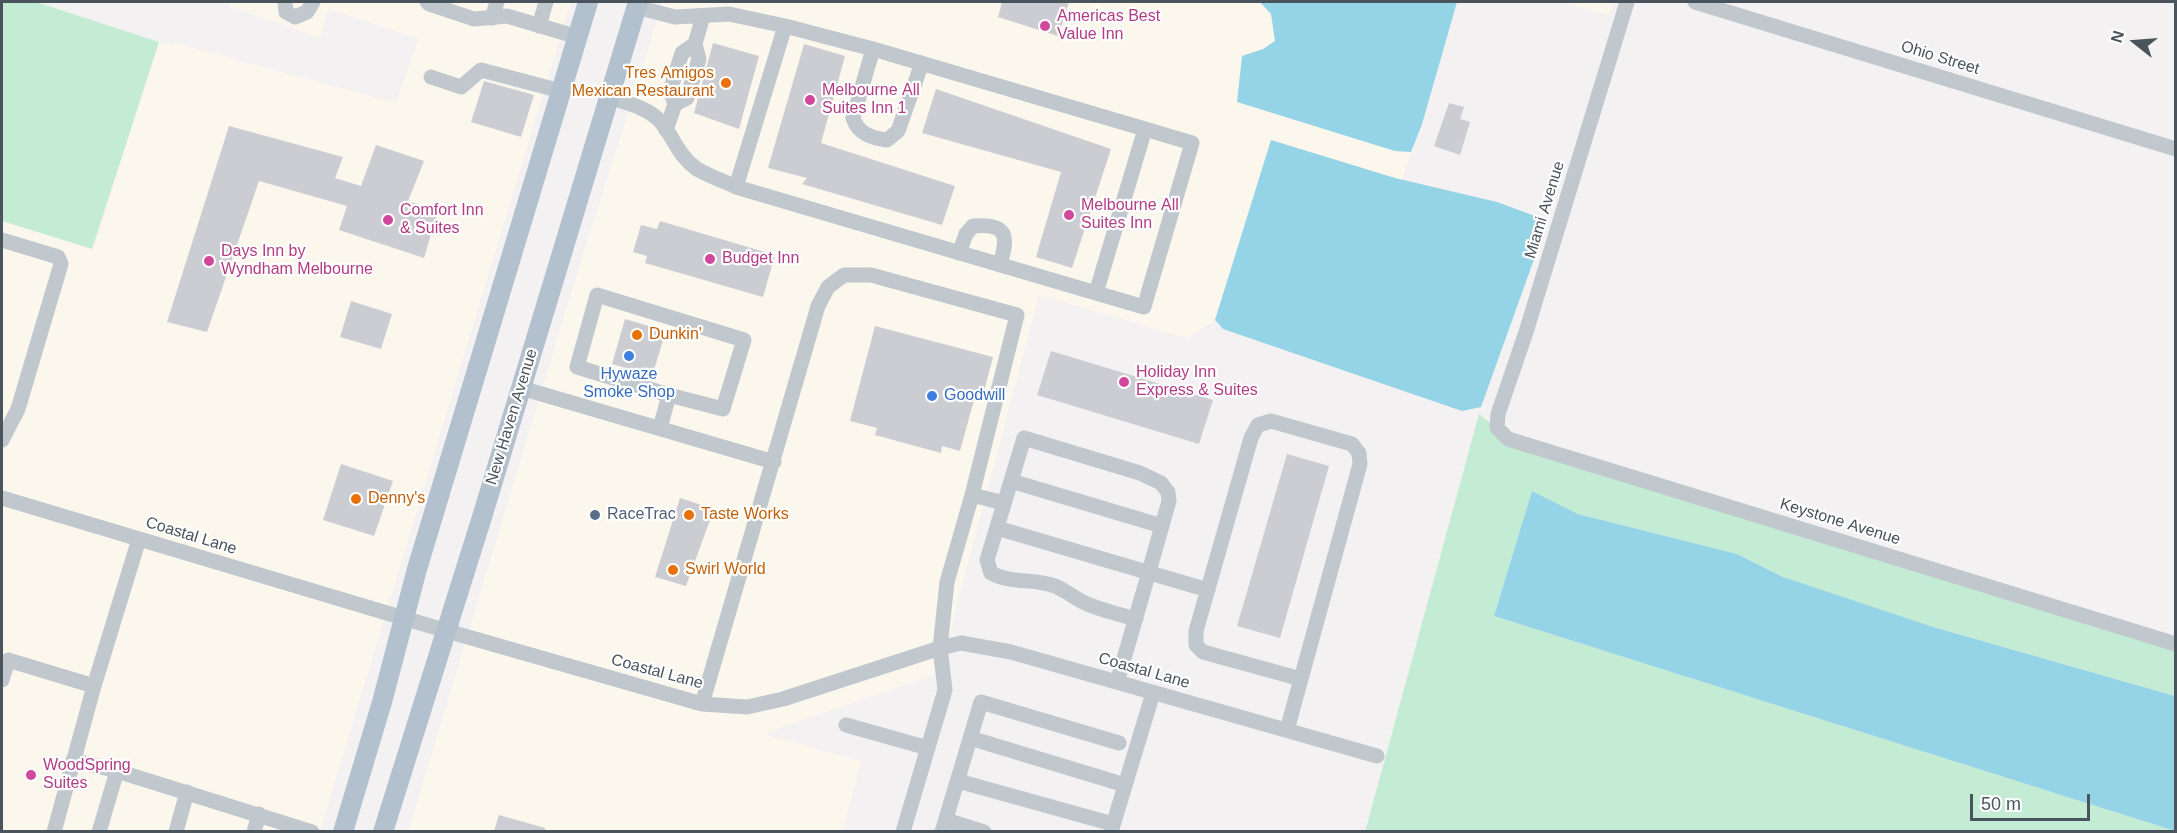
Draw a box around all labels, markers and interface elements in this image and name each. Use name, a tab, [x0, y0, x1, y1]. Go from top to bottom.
place label: Americas Best Value Inn	[1057, 7, 1160, 45]
north arrow	[2105, 12, 2165, 72]
marker: Americas Best Value Inn	[1038, 19, 1052, 33]
text: N	[2107, 29, 2127, 45]
street label: Ohio Street	[1898, 37, 1982, 79]
place label: Tres Amigos Mexican Restaurant	[572, 64, 714, 102]
marker: Tres Amigos Mexican Restaurant	[719, 76, 733, 90]
place label: Melbourne All Suites Inn 1	[822, 81, 920, 119]
marker: Melbourne All Suites Inn 1	[803, 93, 817, 107]
street label: Miami Avenue	[1521, 159, 1569, 261]
place label: Melbourne All Suites Inn	[1081, 196, 1179, 234]
place label: Comfort Inn & Suites	[400, 201, 484, 239]
marker: Melbourne All Suites Inn	[1062, 208, 1076, 222]
marker: Comfort Inn & Suites	[381, 213, 395, 227]
place label: Days Inn by Wyndham Melbourne	[221, 242, 373, 280]
place label: Budget Inn	[722, 249, 799, 269]
marker: Budget Inn	[703, 252, 717, 266]
marker: Days Inn by Wyndham Melbourne	[202, 254, 216, 268]
place label: Dunkin'	[649, 325, 702, 345]
marker: Dunkin'	[630, 328, 644, 342]
street label: New Haven Avenue	[482, 347, 542, 487]
marker: Hywaze Smoke Shop	[622, 349, 636, 363]
place label: Holiday Inn Express & Suites	[1136, 363, 1258, 401]
place label: Hywaze Smoke Shop	[583, 365, 675, 403]
marker: Holiday Inn Express & Suites	[1117, 375, 1131, 389]
place label: Goodwill	[944, 386, 1005, 406]
marker: Goodwill	[925, 389, 939, 403]
place label: Denny's	[368, 489, 425, 509]
marker: Denny's	[349, 492, 363, 506]
street label: Keystone Avenue	[1777, 495, 1903, 549]
place label: RaceTrac	[607, 505, 676, 525]
place label: Taste Works	[701, 505, 789, 525]
marker: RaceTrac	[588, 508, 602, 522]
marker: Taste Works	[682, 508, 696, 522]
street label: Coastal Lane	[143, 513, 239, 559]
place label: Swirl World	[685, 560, 766, 580]
marker: Swirl World	[666, 563, 680, 577]
street label: Coastal Lane	[1096, 649, 1192, 693]
street label: Coastal Lane	[609, 651, 705, 693]
place label: WoodSpring Suites	[43, 756, 131, 794]
marker: WoodSpring Suites	[24, 768, 38, 782]
scale bar	[1973, 782, 2093, 820]
text: 50 m	[1981, 794, 2021, 814]

